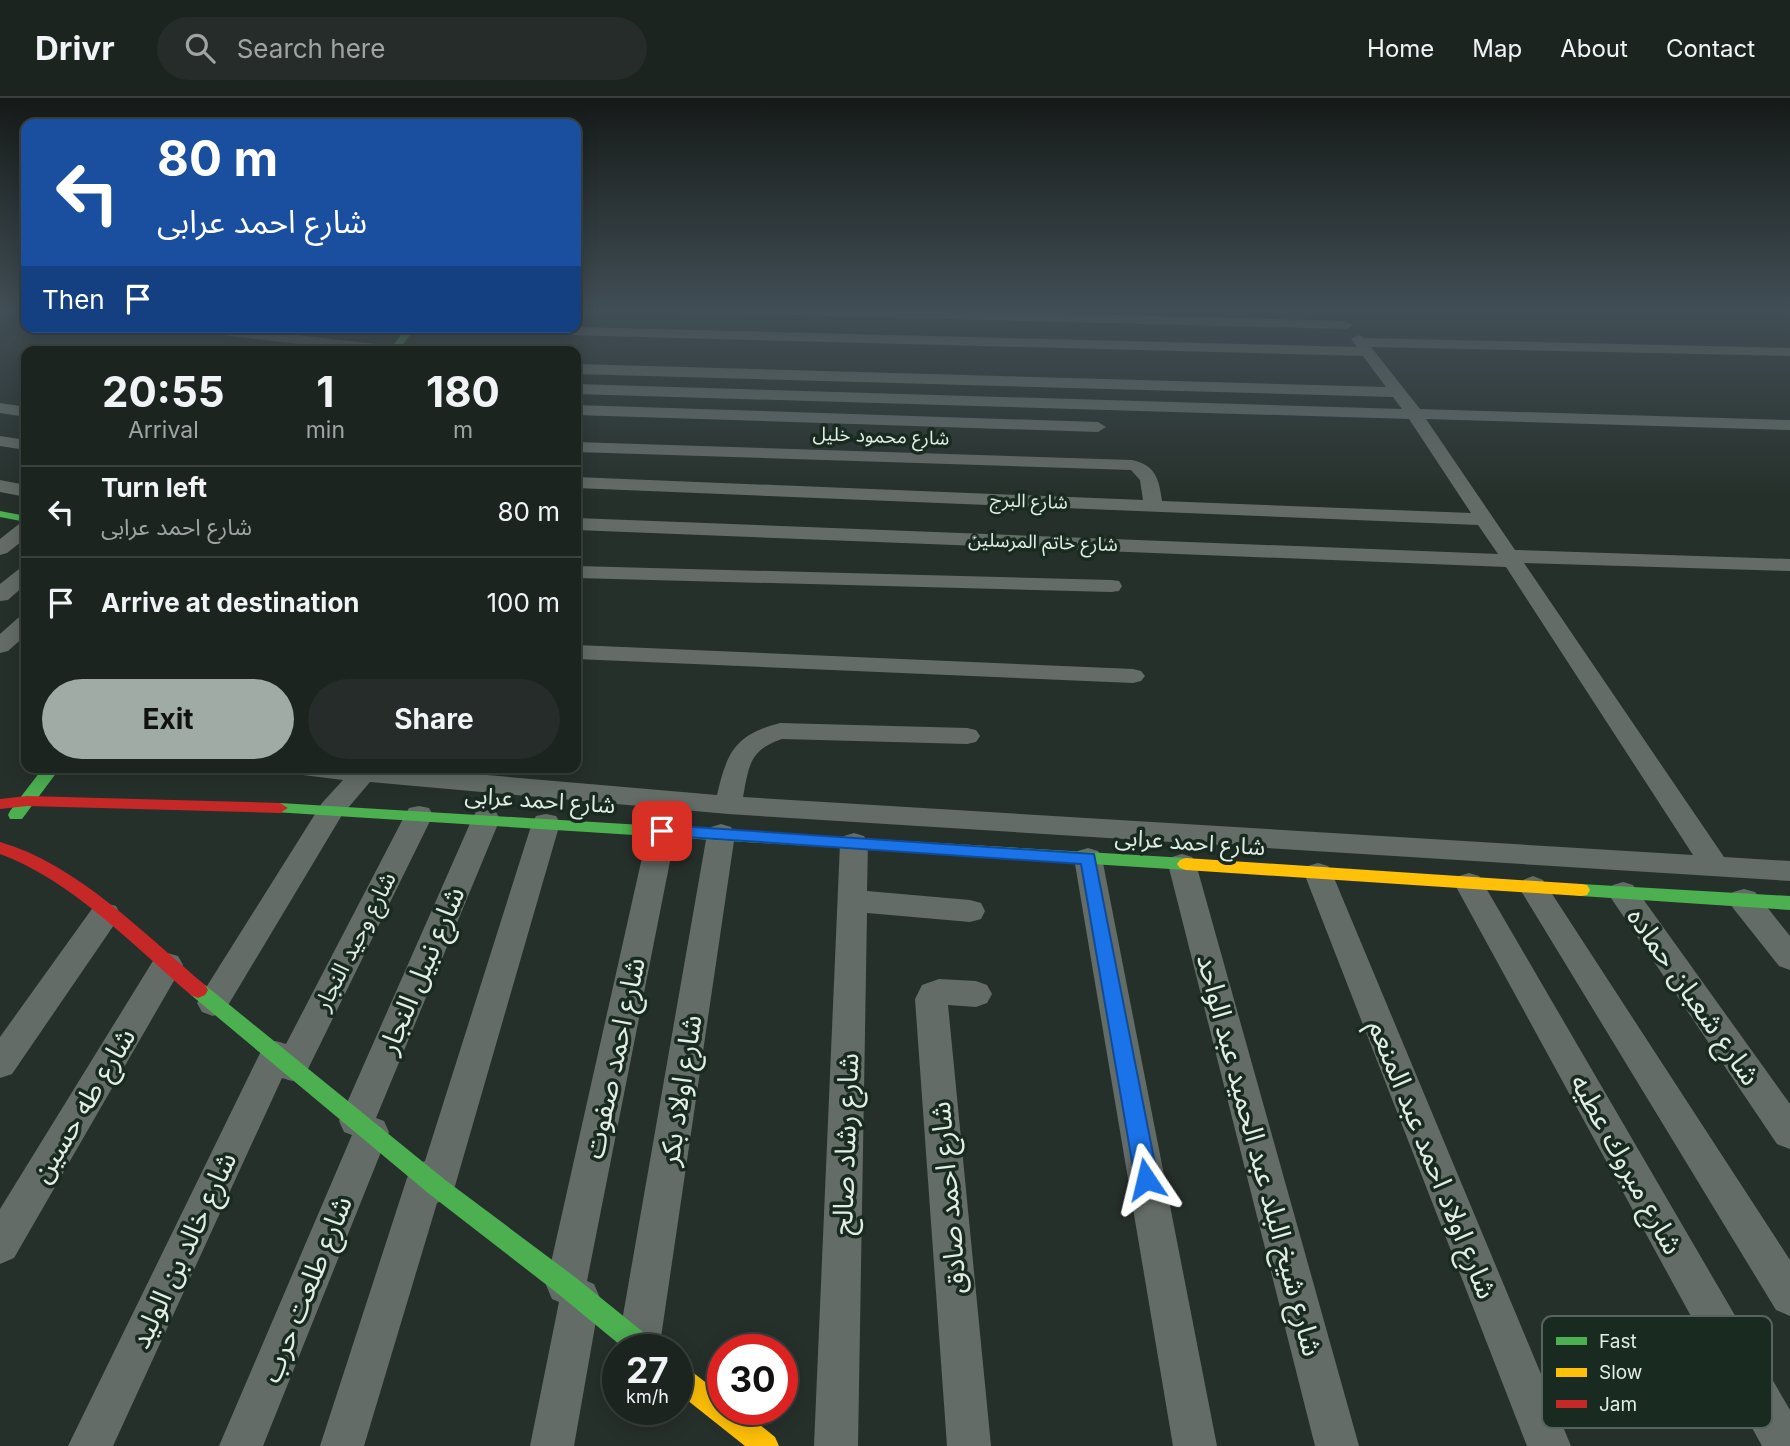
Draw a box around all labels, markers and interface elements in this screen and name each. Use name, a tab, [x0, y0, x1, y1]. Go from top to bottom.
search box	[157, 17, 647, 80]
text: Drivr	[35, 28, 115, 68]
icon: search	[181, 29, 219, 67]
text: Search here	[237, 33, 385, 64]
text: Home	[1367, 34, 1434, 63]
text: Map	[1472, 34, 1522, 63]
text: About	[1560, 34, 1628, 63]
text: Contact	[1666, 34, 1755, 63]
text: 80 m	[157, 129, 278, 188]
icon: left	[42, 147, 133, 238]
text: شارع احمد عرابى	[157, 202, 367, 241]
icon: arrive	[119, 280, 157, 318]
text: Then	[42, 284, 105, 315]
text: 20:55	[102, 366, 225, 417]
text: 1	[316, 366, 334, 417]
text: 180	[426, 366, 500, 417]
text: Arrival	[128, 416, 199, 444]
text: min	[306, 416, 345, 444]
text: m	[453, 416, 473, 444]
street label: شارع محمود خليل	[812, 422, 950, 452]
text: Turn left	[101, 472, 207, 503]
street label: شارع البرج	[990, 488, 1068, 516]
icon: left	[42, 493, 80, 531]
text: 80 m	[497, 496, 560, 527]
text: شارع احمد عرابى	[101, 513, 252, 541]
street label: شارع خاتم المرسلين	[968, 528, 1118, 559]
icon: arrive	[42, 584, 80, 622]
text: Arrive at destination	[101, 587, 360, 618]
text: 100 m	[487, 587, 560, 618]
button: Exit	[42, 679, 294, 759]
button: Share	[308, 679, 560, 759]
street label: شارع احمد عرابى	[463, 781, 616, 822]
pin	[632, 801, 692, 861]
icon: arrive	[643, 812, 681, 850]
street label: شارع احمد عرابى	[1113, 823, 1266, 864]
street label: شارع وحيد النجار	[308, 867, 405, 1017]
street label: شارع نبيل النجار	[370, 881, 475, 1061]
street label: شارع شعبان حماده	[1617, 901, 1768, 1094]
street label: شارع شيخ البلد عبد الحميد عبد الواحد	[1186, 950, 1330, 1361]
street label: شارع احمد صفوت	[576, 954, 656, 1162]
street label: شارع اولاد بكر	[651, 1012, 713, 1169]
street label: شارع اولاد احمد عبد المنعم	[1357, 1015, 1505, 1305]
street label: شارع طه حسين	[24, 1022, 146, 1190]
street label: شارع رشاد صالح	[825, 1052, 869, 1236]
street label: شارع مبروك عطيه	[1560, 1068, 1691, 1262]
street label: شارع احمد صادق	[923, 1100, 977, 1296]
position arrow	[1109, 1142, 1183, 1216]
street label: شارع خالد بن الوليد	[123, 1146, 247, 1355]
street label: شارع طلعت حرب	[253, 1191, 363, 1389]
legend	[1542, 1316, 1772, 1428]
text: Fast	[1599, 1330, 1637, 1353]
speed limit sign: 30	[707, 1334, 798, 1425]
text: 27	[626, 1349, 669, 1391]
text: Slow	[1599, 1361, 1642, 1384]
text: km/h	[626, 1386, 669, 1407]
text: Jam	[1599, 1393, 1637, 1416]

